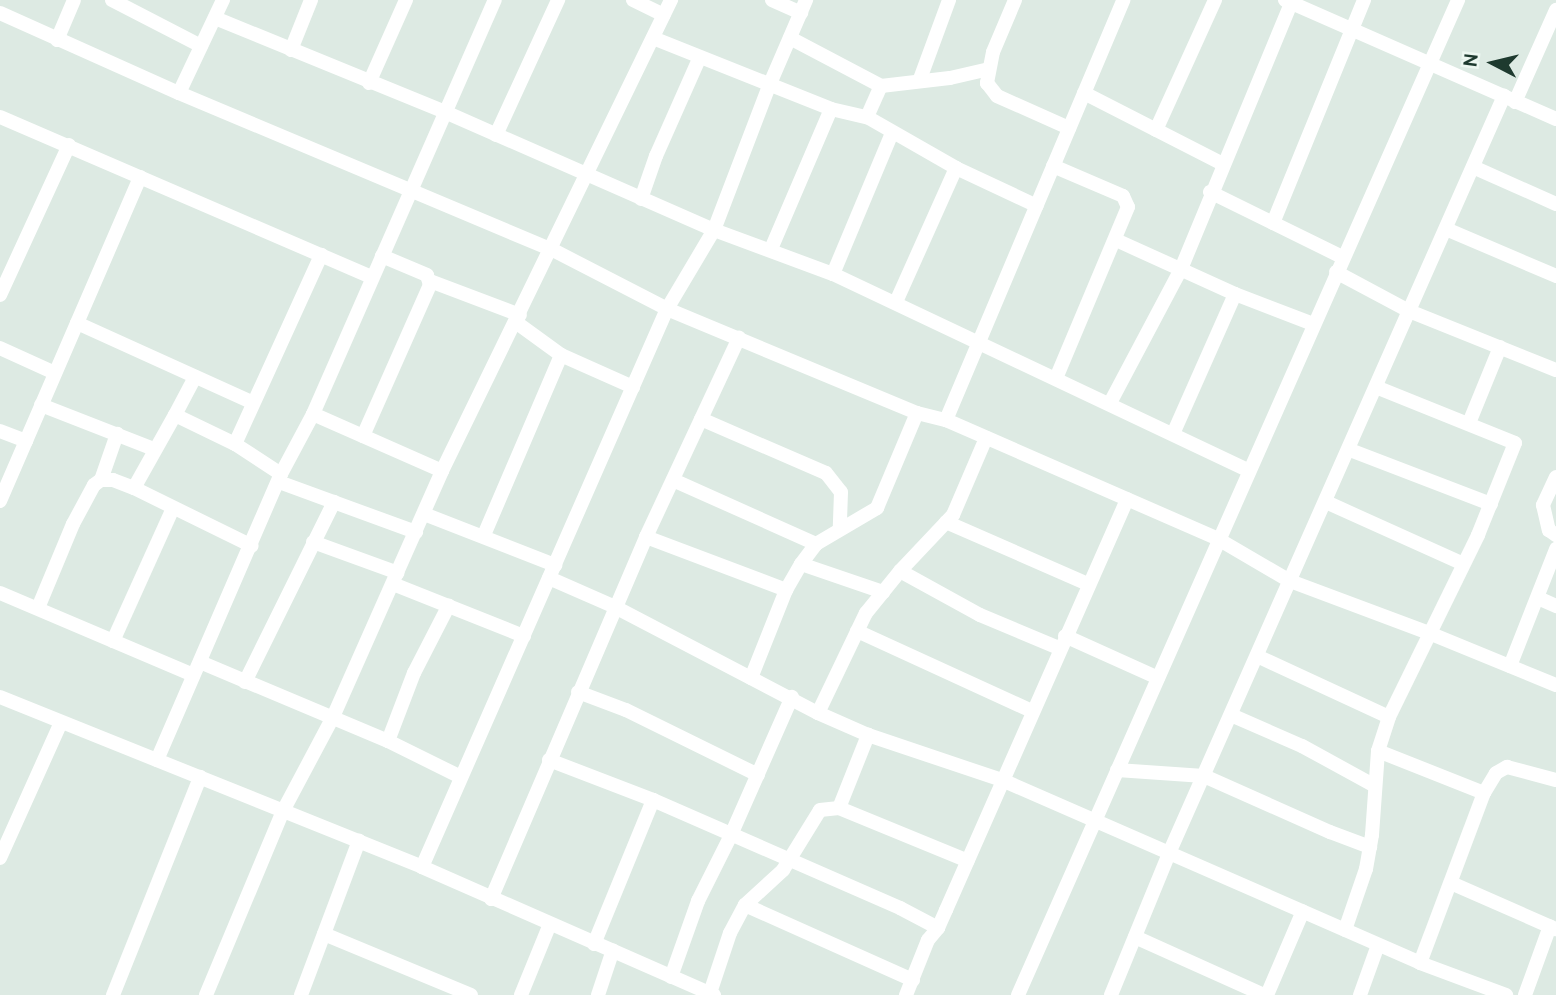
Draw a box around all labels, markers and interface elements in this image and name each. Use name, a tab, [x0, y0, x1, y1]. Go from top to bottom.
north arrow	[1458, 28, 1528, 98]
text: N	[1459, 52, 1485, 69]

